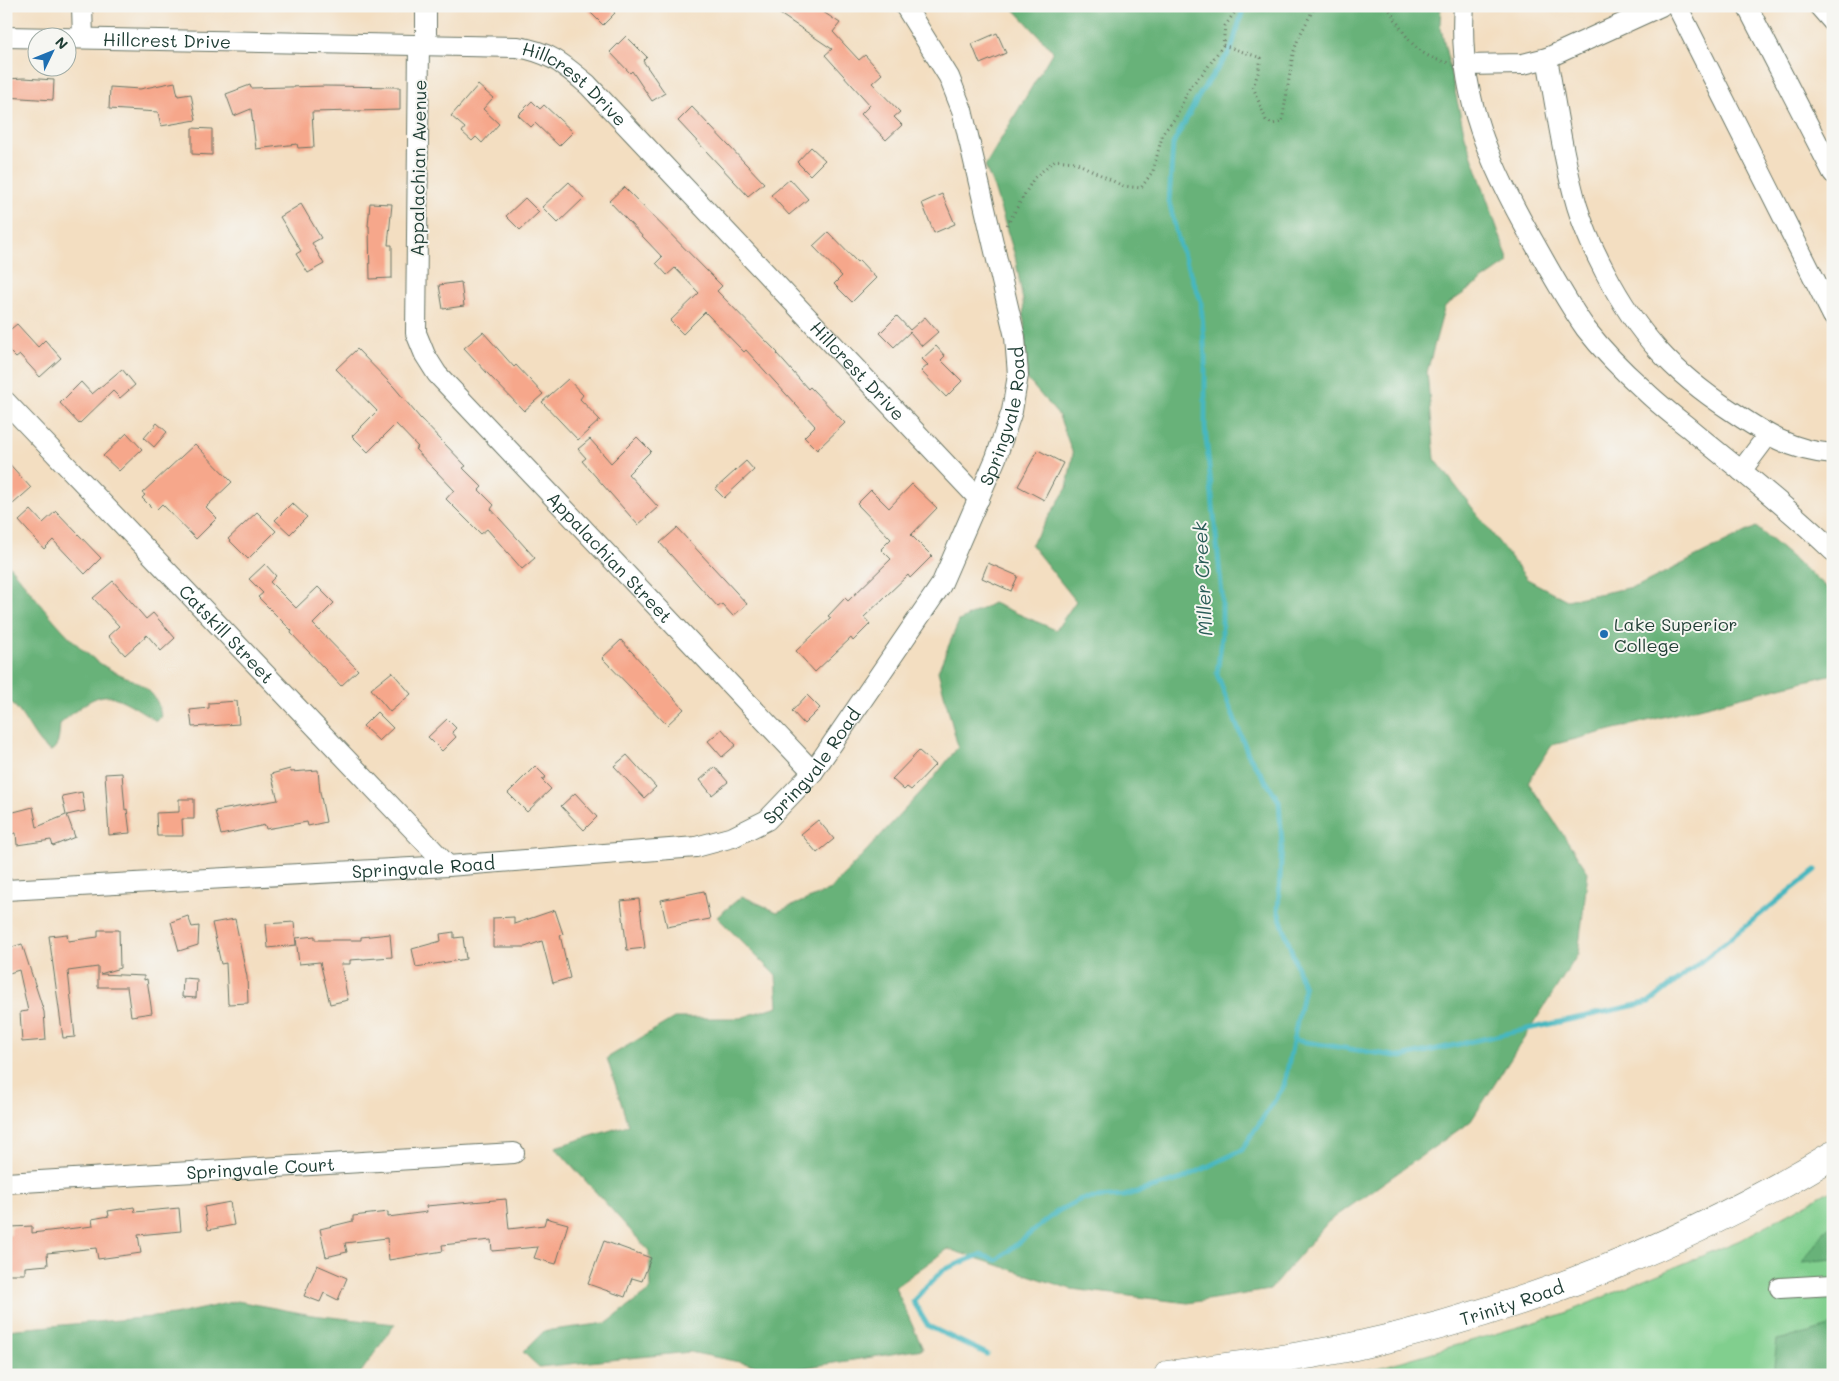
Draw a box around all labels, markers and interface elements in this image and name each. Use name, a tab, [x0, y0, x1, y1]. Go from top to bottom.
street label: Hillcrest Drive	[103, 27, 231, 53]
north arrow	[28, 28, 78, 78]
text: N	[51, 32, 72, 53]
street label: Hillcrest Drive	[520, 36, 633, 131]
street label: Appalachian Avenue	[404, 79, 432, 257]
street label: Hillcrest Drive	[805, 316, 911, 426]
street label: Springvale Road	[974, 346, 1030, 489]
street label: Appalachian Street	[542, 486, 678, 628]
water label: Miller Creek	[1186, 520, 1217, 637]
street label: Catskill Street	[174, 579, 280, 688]
place label: Lake Superior College	[1614, 612, 1738, 657]
marker: Lake Superior College	[1598, 628, 1610, 640]
street label: Springvale Road	[757, 703, 866, 829]
street label: Springvale Road	[351, 850, 496, 883]
street label: Springvale Court	[186, 1152, 336, 1184]
street label: Trinity Road	[1457, 1274, 1567, 1331]

